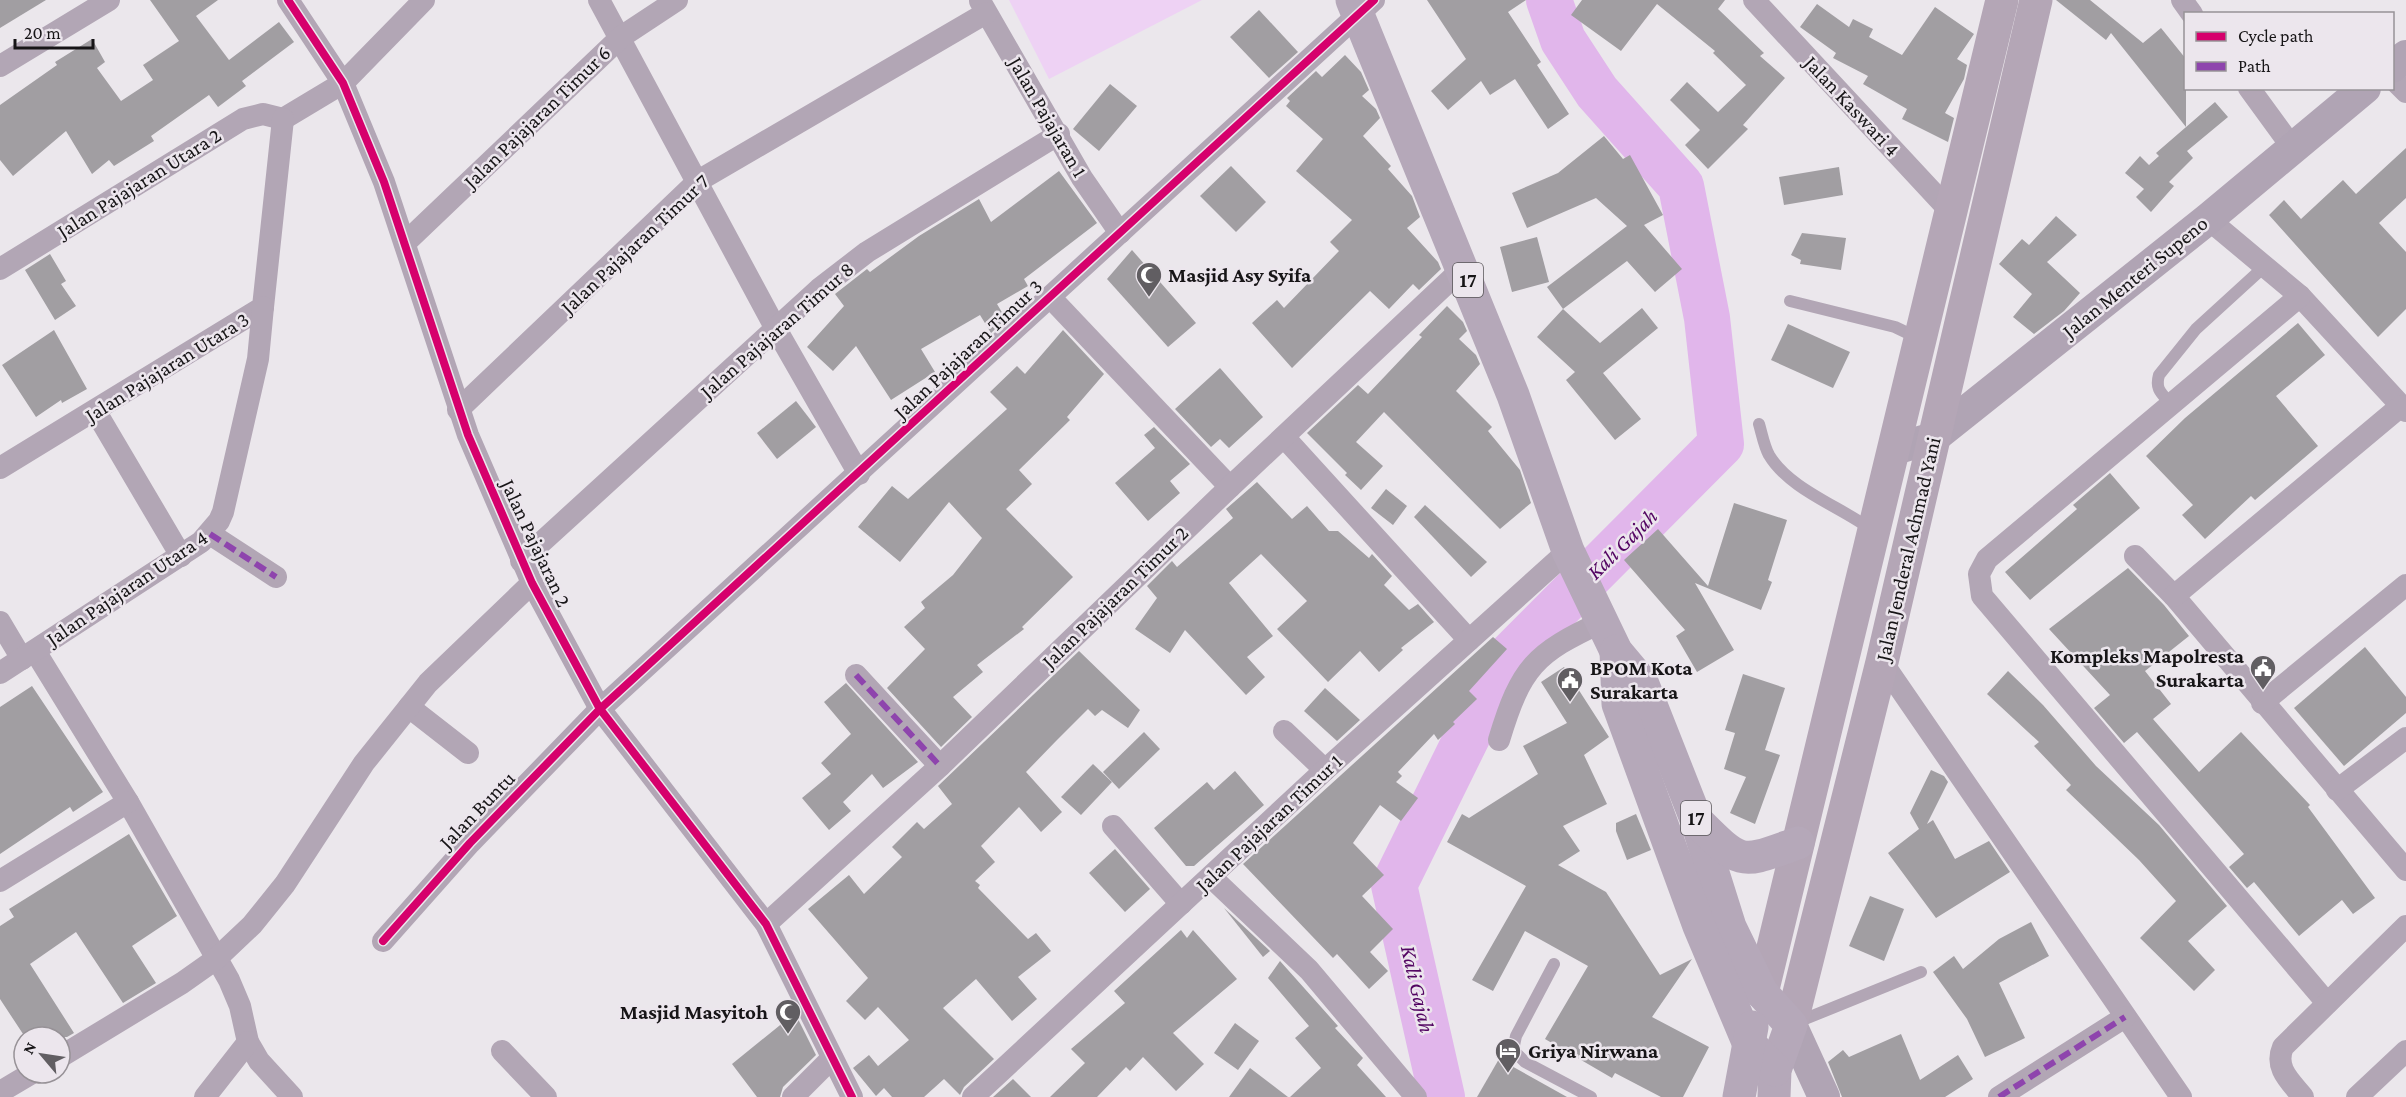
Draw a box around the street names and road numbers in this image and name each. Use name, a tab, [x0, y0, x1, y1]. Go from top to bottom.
street label: Jalan Pajajaran Timur 6	[457, 41, 615, 195]
street label: Jalan Kaswari 4	[1798, 49, 1905, 161]
street label: Jalan Pajajaran 1	[1003, 51, 1092, 181]
street label: Jalan Pajajaran Utara 2	[51, 123, 225, 244]
street label: Jalan Pajajaran Timur 7	[554, 169, 714, 320]
street label: Jalan Menteri Supeno	[2056, 211, 2213, 344]
street label: Jalan Pajajaran Timur 8	[694, 257, 859, 405]
road number: 17	[1453, 263, 1483, 297]
street label: Jalan Pajajaran Timur 3	[887, 274, 1047, 425]
street label: Jalan Pajajaran Utara 3	[79, 307, 253, 428]
street label: Jalan Jenderal Achmad Yani	[1870, 434, 1946, 665]
street label: Jalan Pajajaran 2	[495, 474, 576, 611]
street label: Jalan Pajajaran Timur 2	[1035, 521, 1193, 675]
street label: Jalan Pajajaran Utara 4	[40, 525, 212, 652]
street label: Jalan Pajajaran Timur 1	[1189, 749, 1347, 898]
street label: Jalan Buntu	[433, 766, 520, 855]
road number: 17	[1681, 801, 1711, 835]

